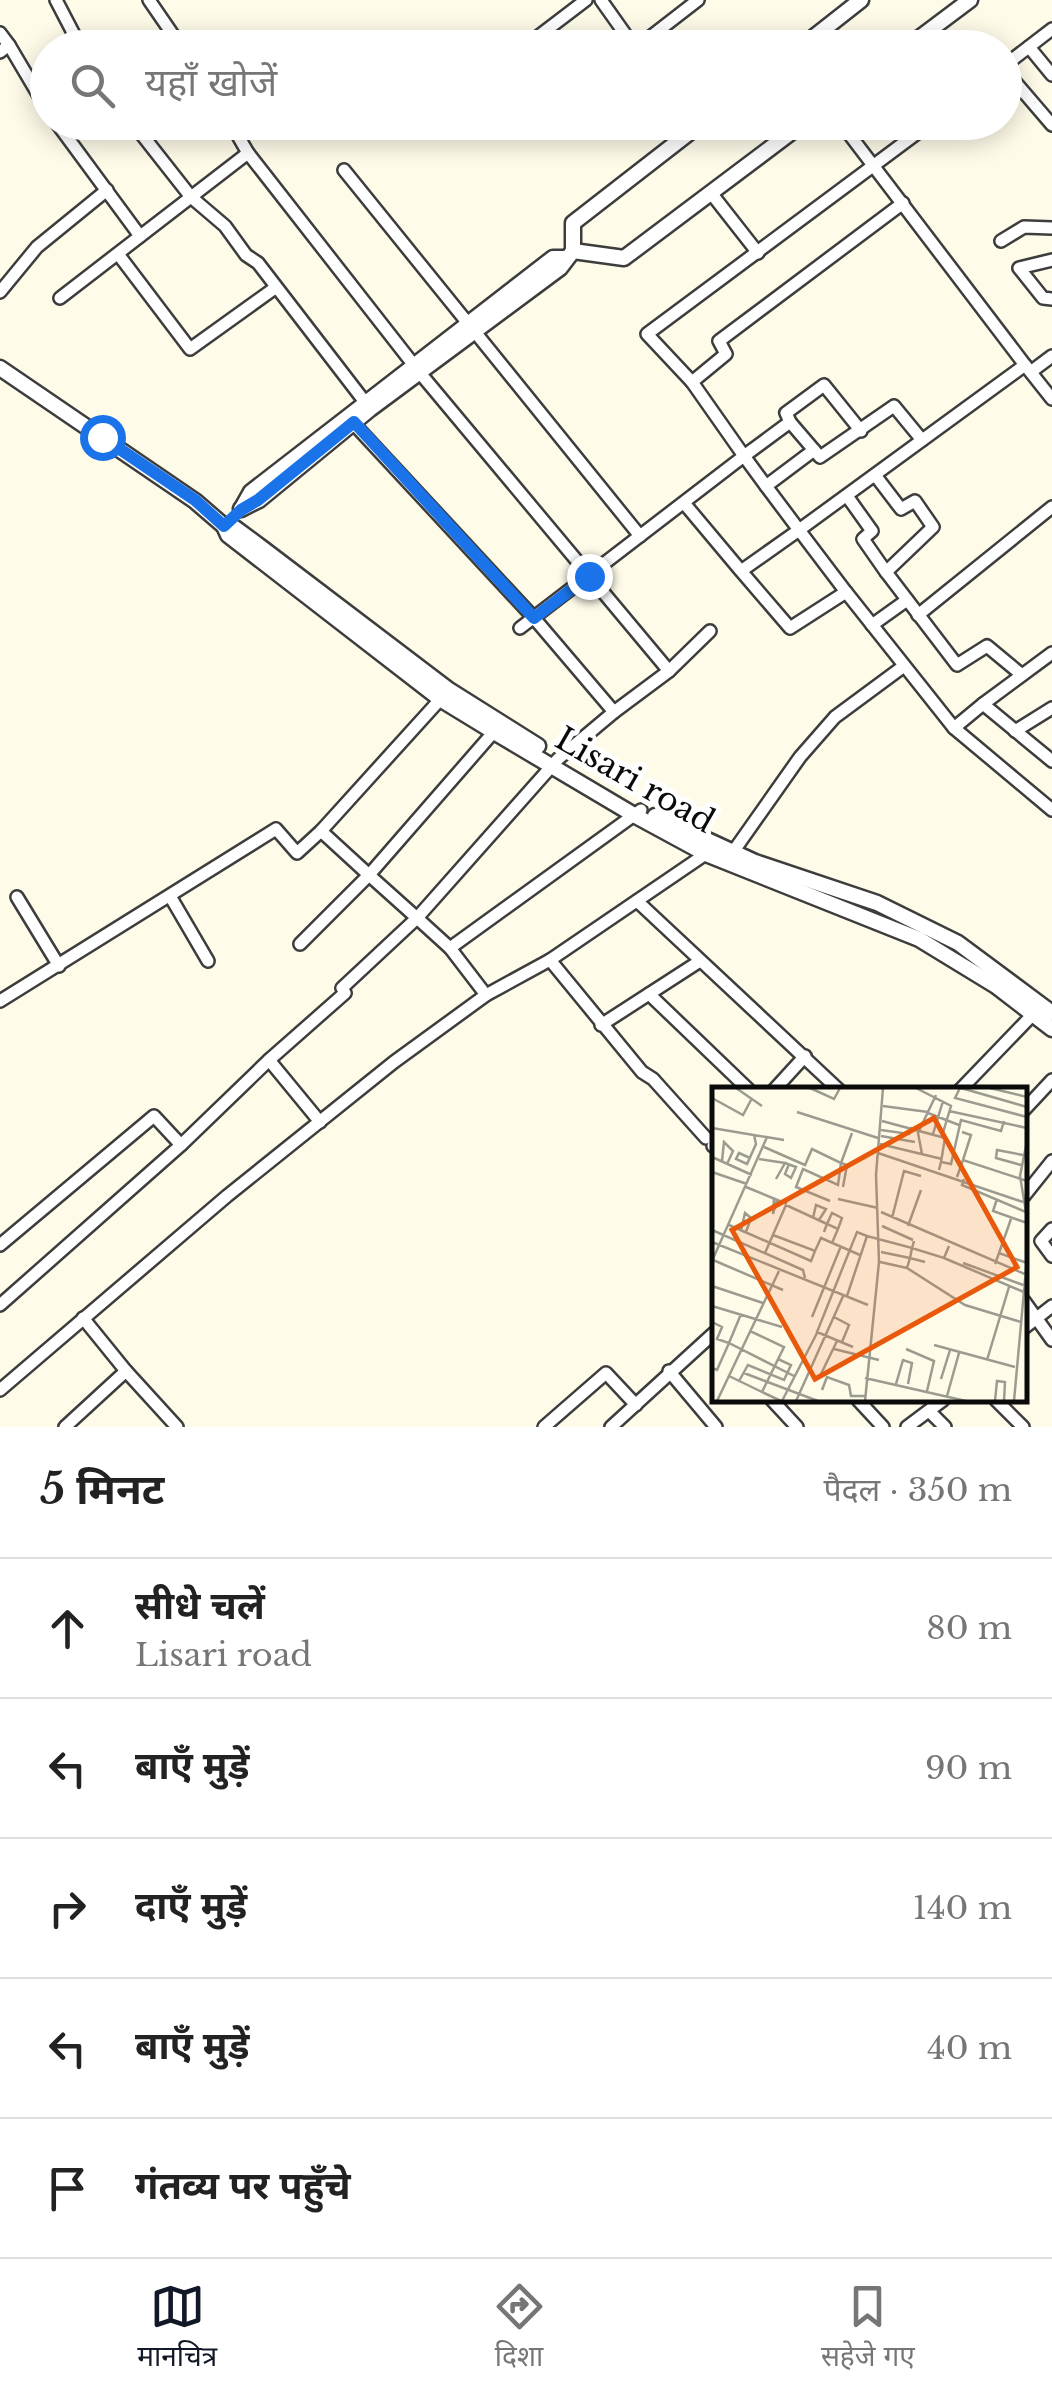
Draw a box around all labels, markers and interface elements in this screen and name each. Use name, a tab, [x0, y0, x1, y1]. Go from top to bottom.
search box	[30, 30, 1022, 140]
icon: search	[65, 58, 120, 113]
text: यहाँ खोजें	[145, 59, 277, 106]
route start	[80, 415, 126, 461]
route end	[567, 554, 613, 600]
street label: Lisari road	[548, 718, 722, 842]
inset map	[712, 1087, 1027, 1402]
text: 5 मिनट	[40, 1463, 164, 1515]
text: पैदल · 350 m	[823, 1470, 1012, 1510]
text: सीधे चलें	[135, 1582, 265, 1629]
icon: ahead	[40, 1601, 95, 1656]
text: 80 m	[926, 1608, 1012, 1648]
text: Lisari road	[135, 1635, 312, 1675]
icon: left	[40, 1741, 95, 1796]
text: बाएँ मुड़ें	[135, 1742, 249, 1789]
text: 90 m	[925, 1748, 1012, 1788]
icon: right	[40, 1881, 95, 1936]
text: दाएँ मुड़ें	[135, 1882, 247, 1929]
text: 140 m	[913, 1888, 1012, 1928]
icon: left	[40, 2021, 95, 2076]
text: बाएँ मुड़ें	[135, 2022, 249, 2069]
text: 40 m	[927, 2028, 1012, 2068]
icon: arrive	[40, 2161, 95, 2216]
text: गंतव्य पर पहुँचे	[135, 2162, 351, 2209]
tab: मानचित्र	[137, 2279, 217, 2377]
tab: दिशा	[492, 2279, 547, 2377]
tab: सहेजे गए	[821, 2279, 915, 2377]

